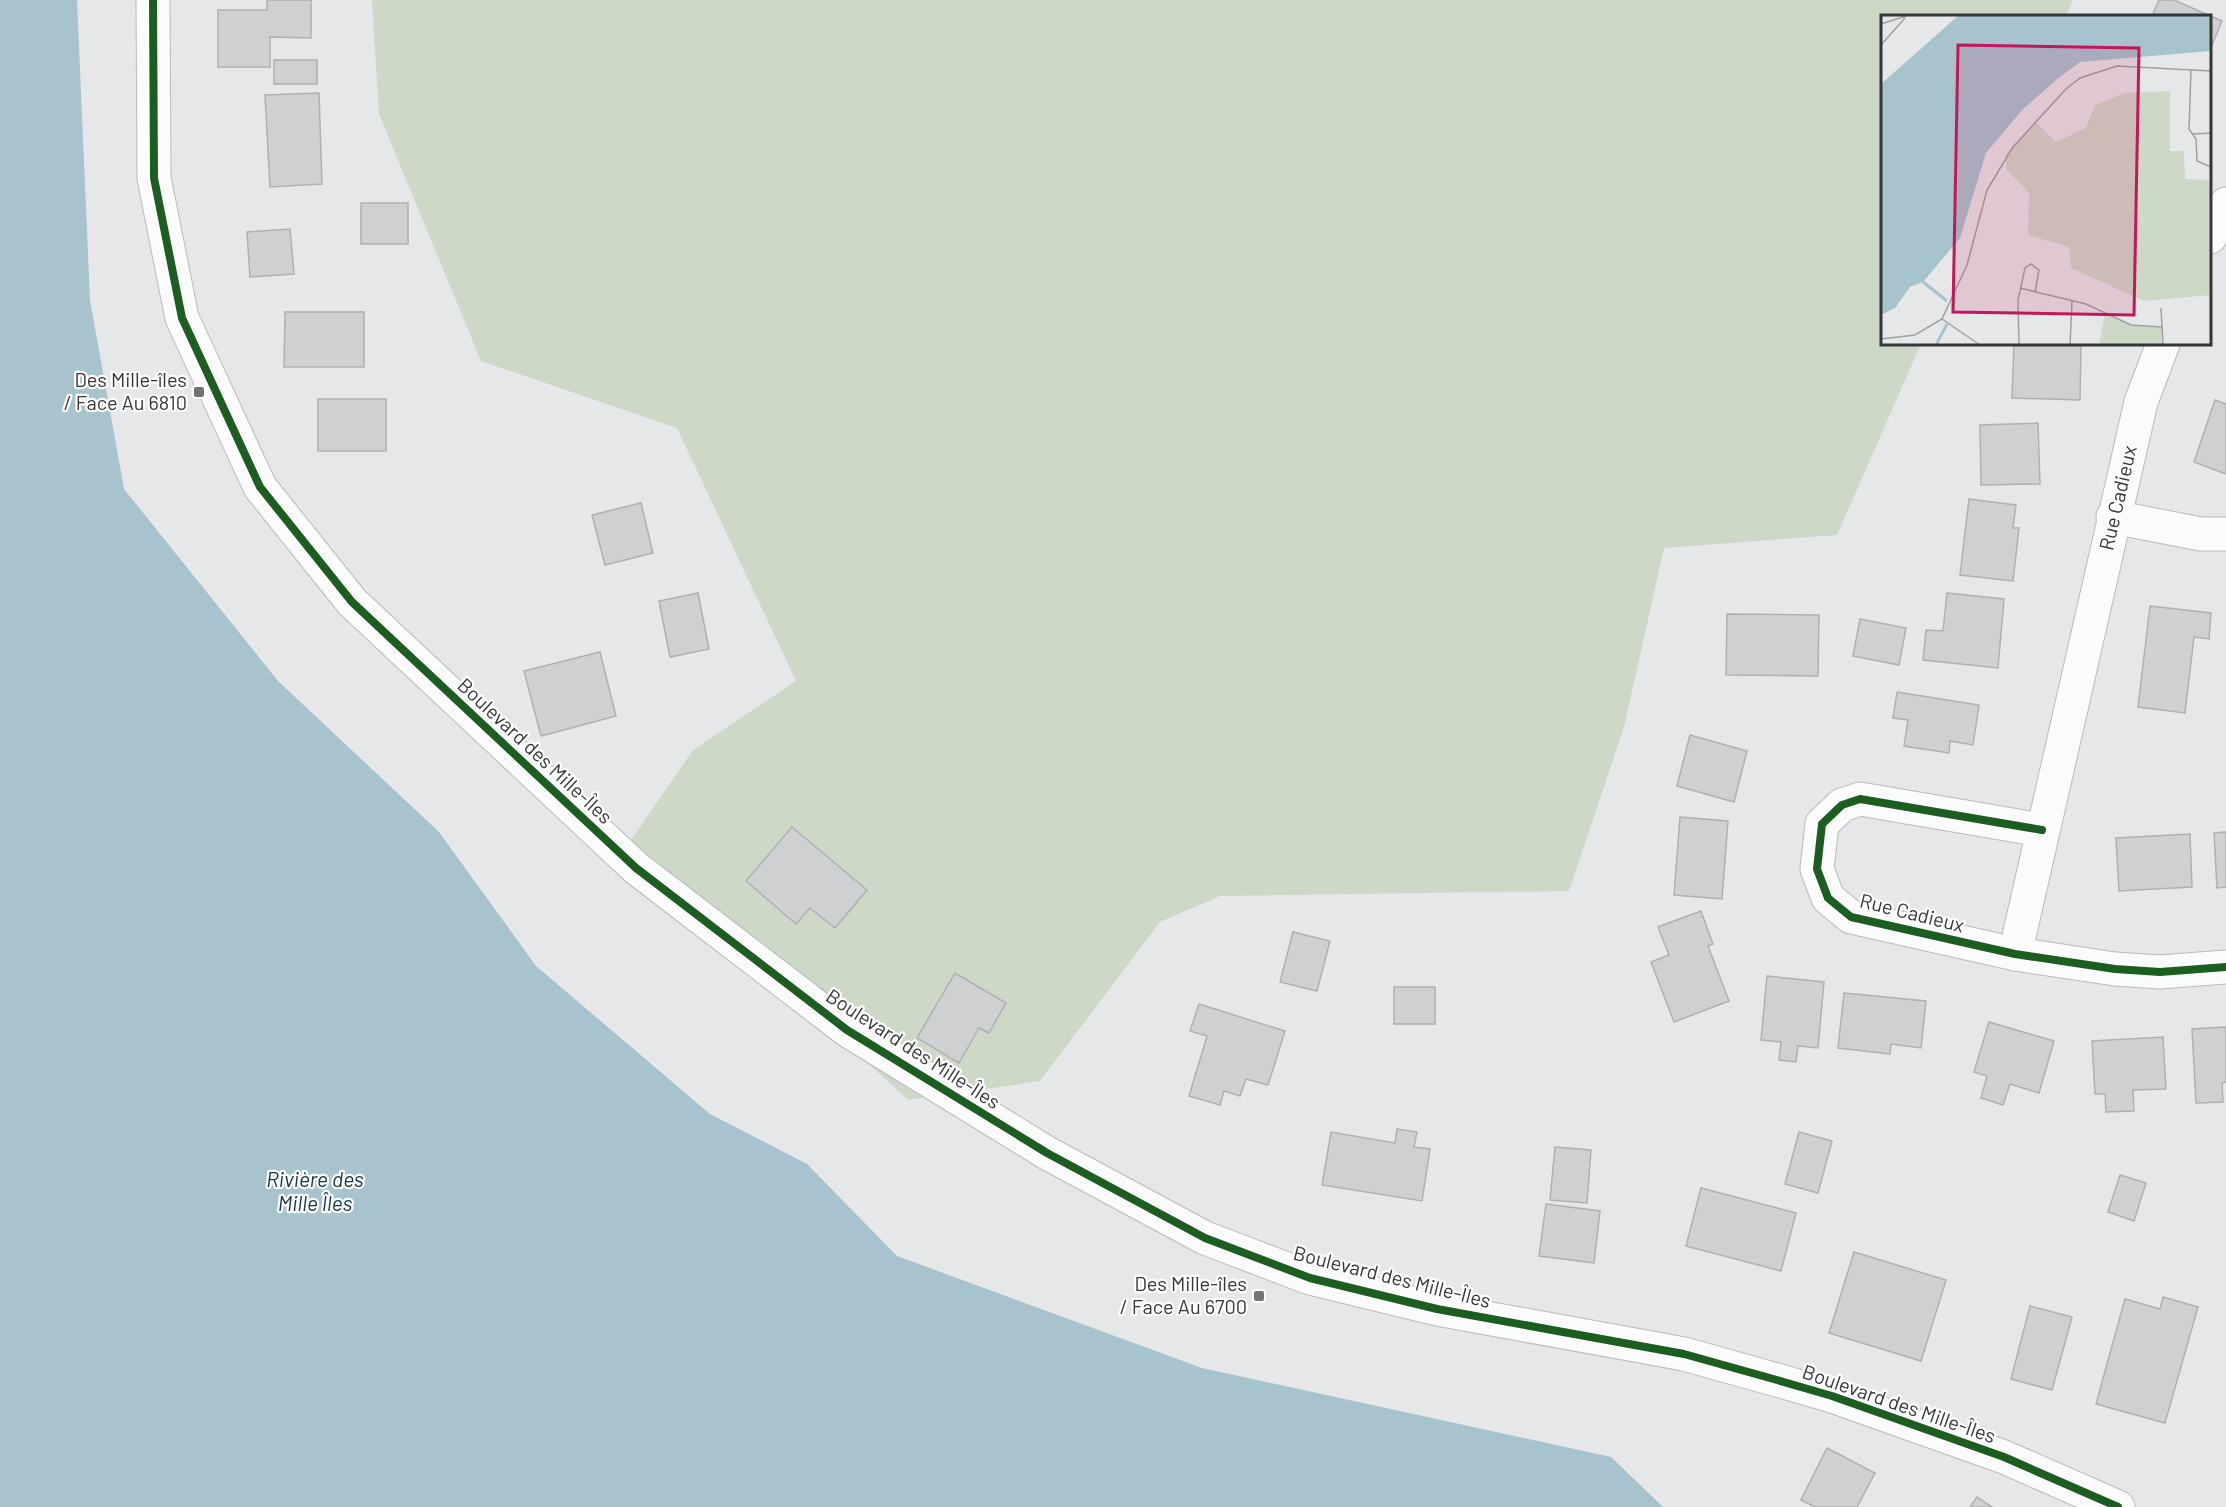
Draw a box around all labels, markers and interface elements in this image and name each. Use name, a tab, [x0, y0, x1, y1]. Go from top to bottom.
inset map	[1881, 15, 2211, 345]
place label: Des Mille-îles / Face Au 6810	[64, 367, 187, 414]
marker: Des Mille-îles / Face Au 6810	[192, 385, 206, 399]
street label: Rue Cadieux	[2093, 443, 2141, 552]
street label: Boulevard des Mille-Îles	[453, 672, 618, 828]
street label: Rue Cadieux	[1858, 887, 1967, 937]
street label: Boulevard des Mille-Îles	[822, 983, 1005, 1113]
water label: Rivière des Mille Îles	[266, 1166, 364, 1215]
street label: Boulevard des Mille-Îles	[1291, 1240, 1494, 1312]
place label: Des Mille-îles / Face Au 6700	[1120, 1271, 1247, 1318]
marker: Des Mille-îles / Face Au 6700	[1252, 1289, 1266, 1303]
street label: Boulevard des Mille-Îles	[1800, 1359, 1999, 1447]

